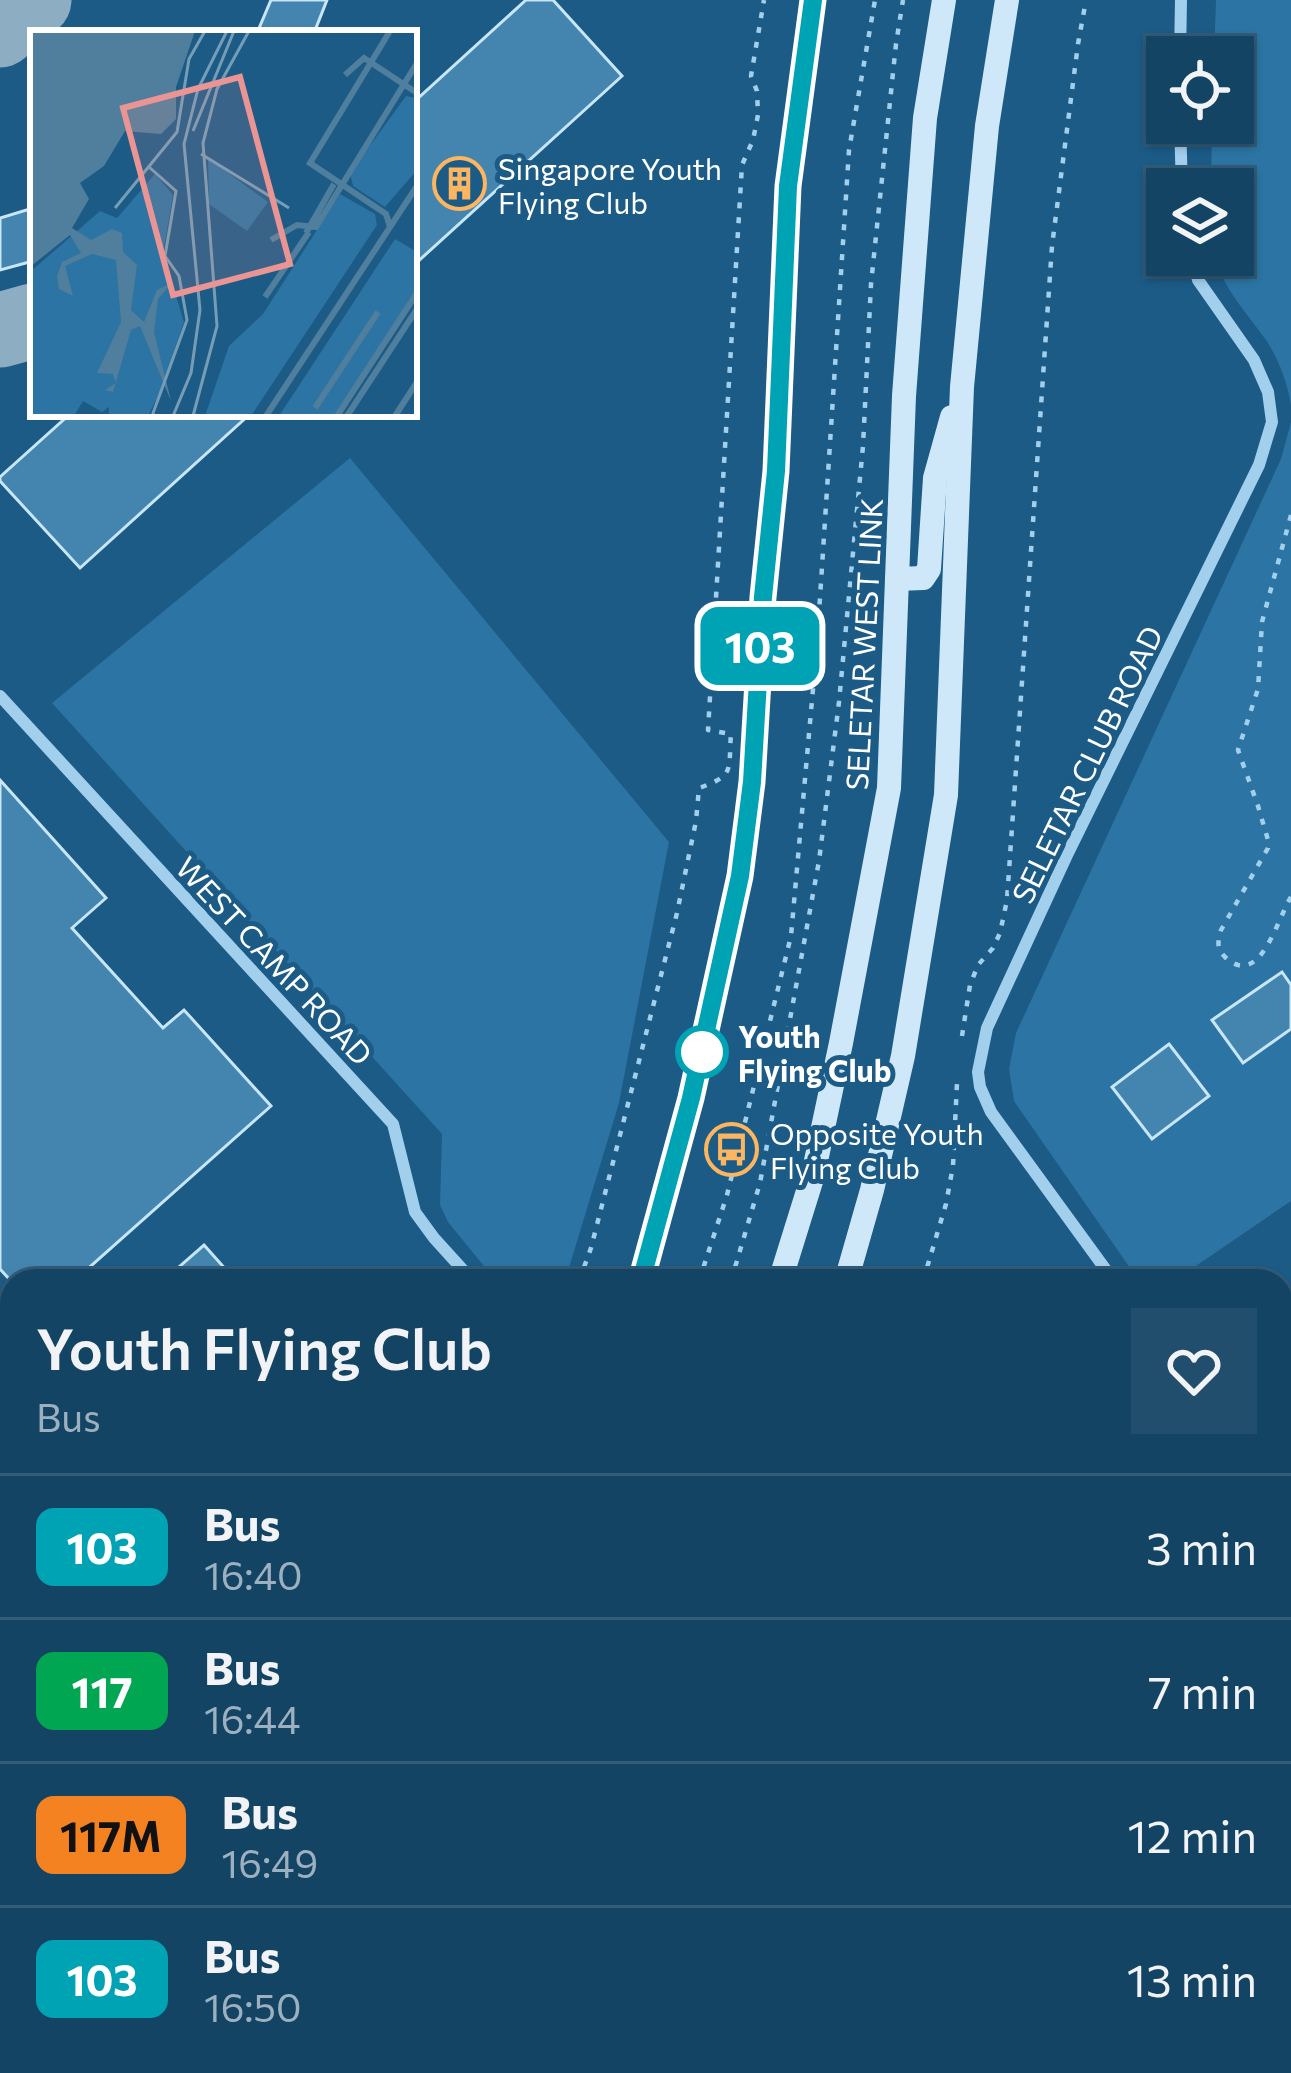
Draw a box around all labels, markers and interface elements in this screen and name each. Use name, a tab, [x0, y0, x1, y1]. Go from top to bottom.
inset map	[30, 30, 417, 417]
map controls	[1146, 36, 1254, 276]
button: locate	[1146, 36, 1254, 144]
place label: Singapore Youth Flying Club	[498, 149, 722, 220]
building icon: Singapore Youth Flying Club	[431, 156, 487, 212]
button: layers	[1146, 168, 1254, 276]
street label: SELETAR WEST LINK	[837, 497, 889, 791]
line badge: 103	[691, 607, 829, 685]
street label: SELETAR CLUB ROAD	[1003, 619, 1169, 909]
text: 103	[724, 620, 796, 672]
street label: WEST CAMP ROAD	[169, 848, 381, 1072]
place label: Youth Flying Club	[738, 1017, 891, 1088]
marker: Youth Flying Club	[677, 1027, 727, 1077]
place label: Opposite Youth Flying Club	[770, 1114, 984, 1185]
bus stop icon: Opposite Youth Flying Club	[703, 1121, 759, 1177]
button: heart	[1131, 1308, 1257, 1434]
text: Youth Flying Club	[36, 1312, 492, 1382]
text: Bus	[36, 1392, 101, 1440]
text: Bus	[204, 1495, 280, 1550]
text: 3 min	[1146, 1519, 1257, 1574]
text: 103	[66, 1521, 138, 1573]
text: 16:40	[204, 1550, 302, 1598]
text: Bus	[204, 1639, 280, 1694]
text: 7 min	[1148, 1663, 1257, 1718]
text: 117	[71, 1665, 133, 1717]
text: 16:44	[204, 1694, 300, 1742]
text: Bus	[222, 1783, 298, 1838]
text: 12 min	[1128, 1807, 1257, 1862]
text: 117M	[60, 1809, 162, 1861]
text: 16:49	[222, 1838, 318, 1886]
text: Bus	[204, 1927, 280, 1982]
text: 13 min	[1127, 1951, 1257, 2006]
text: 103	[66, 1953, 138, 2005]
text: 16:50	[204, 1982, 301, 2030]

